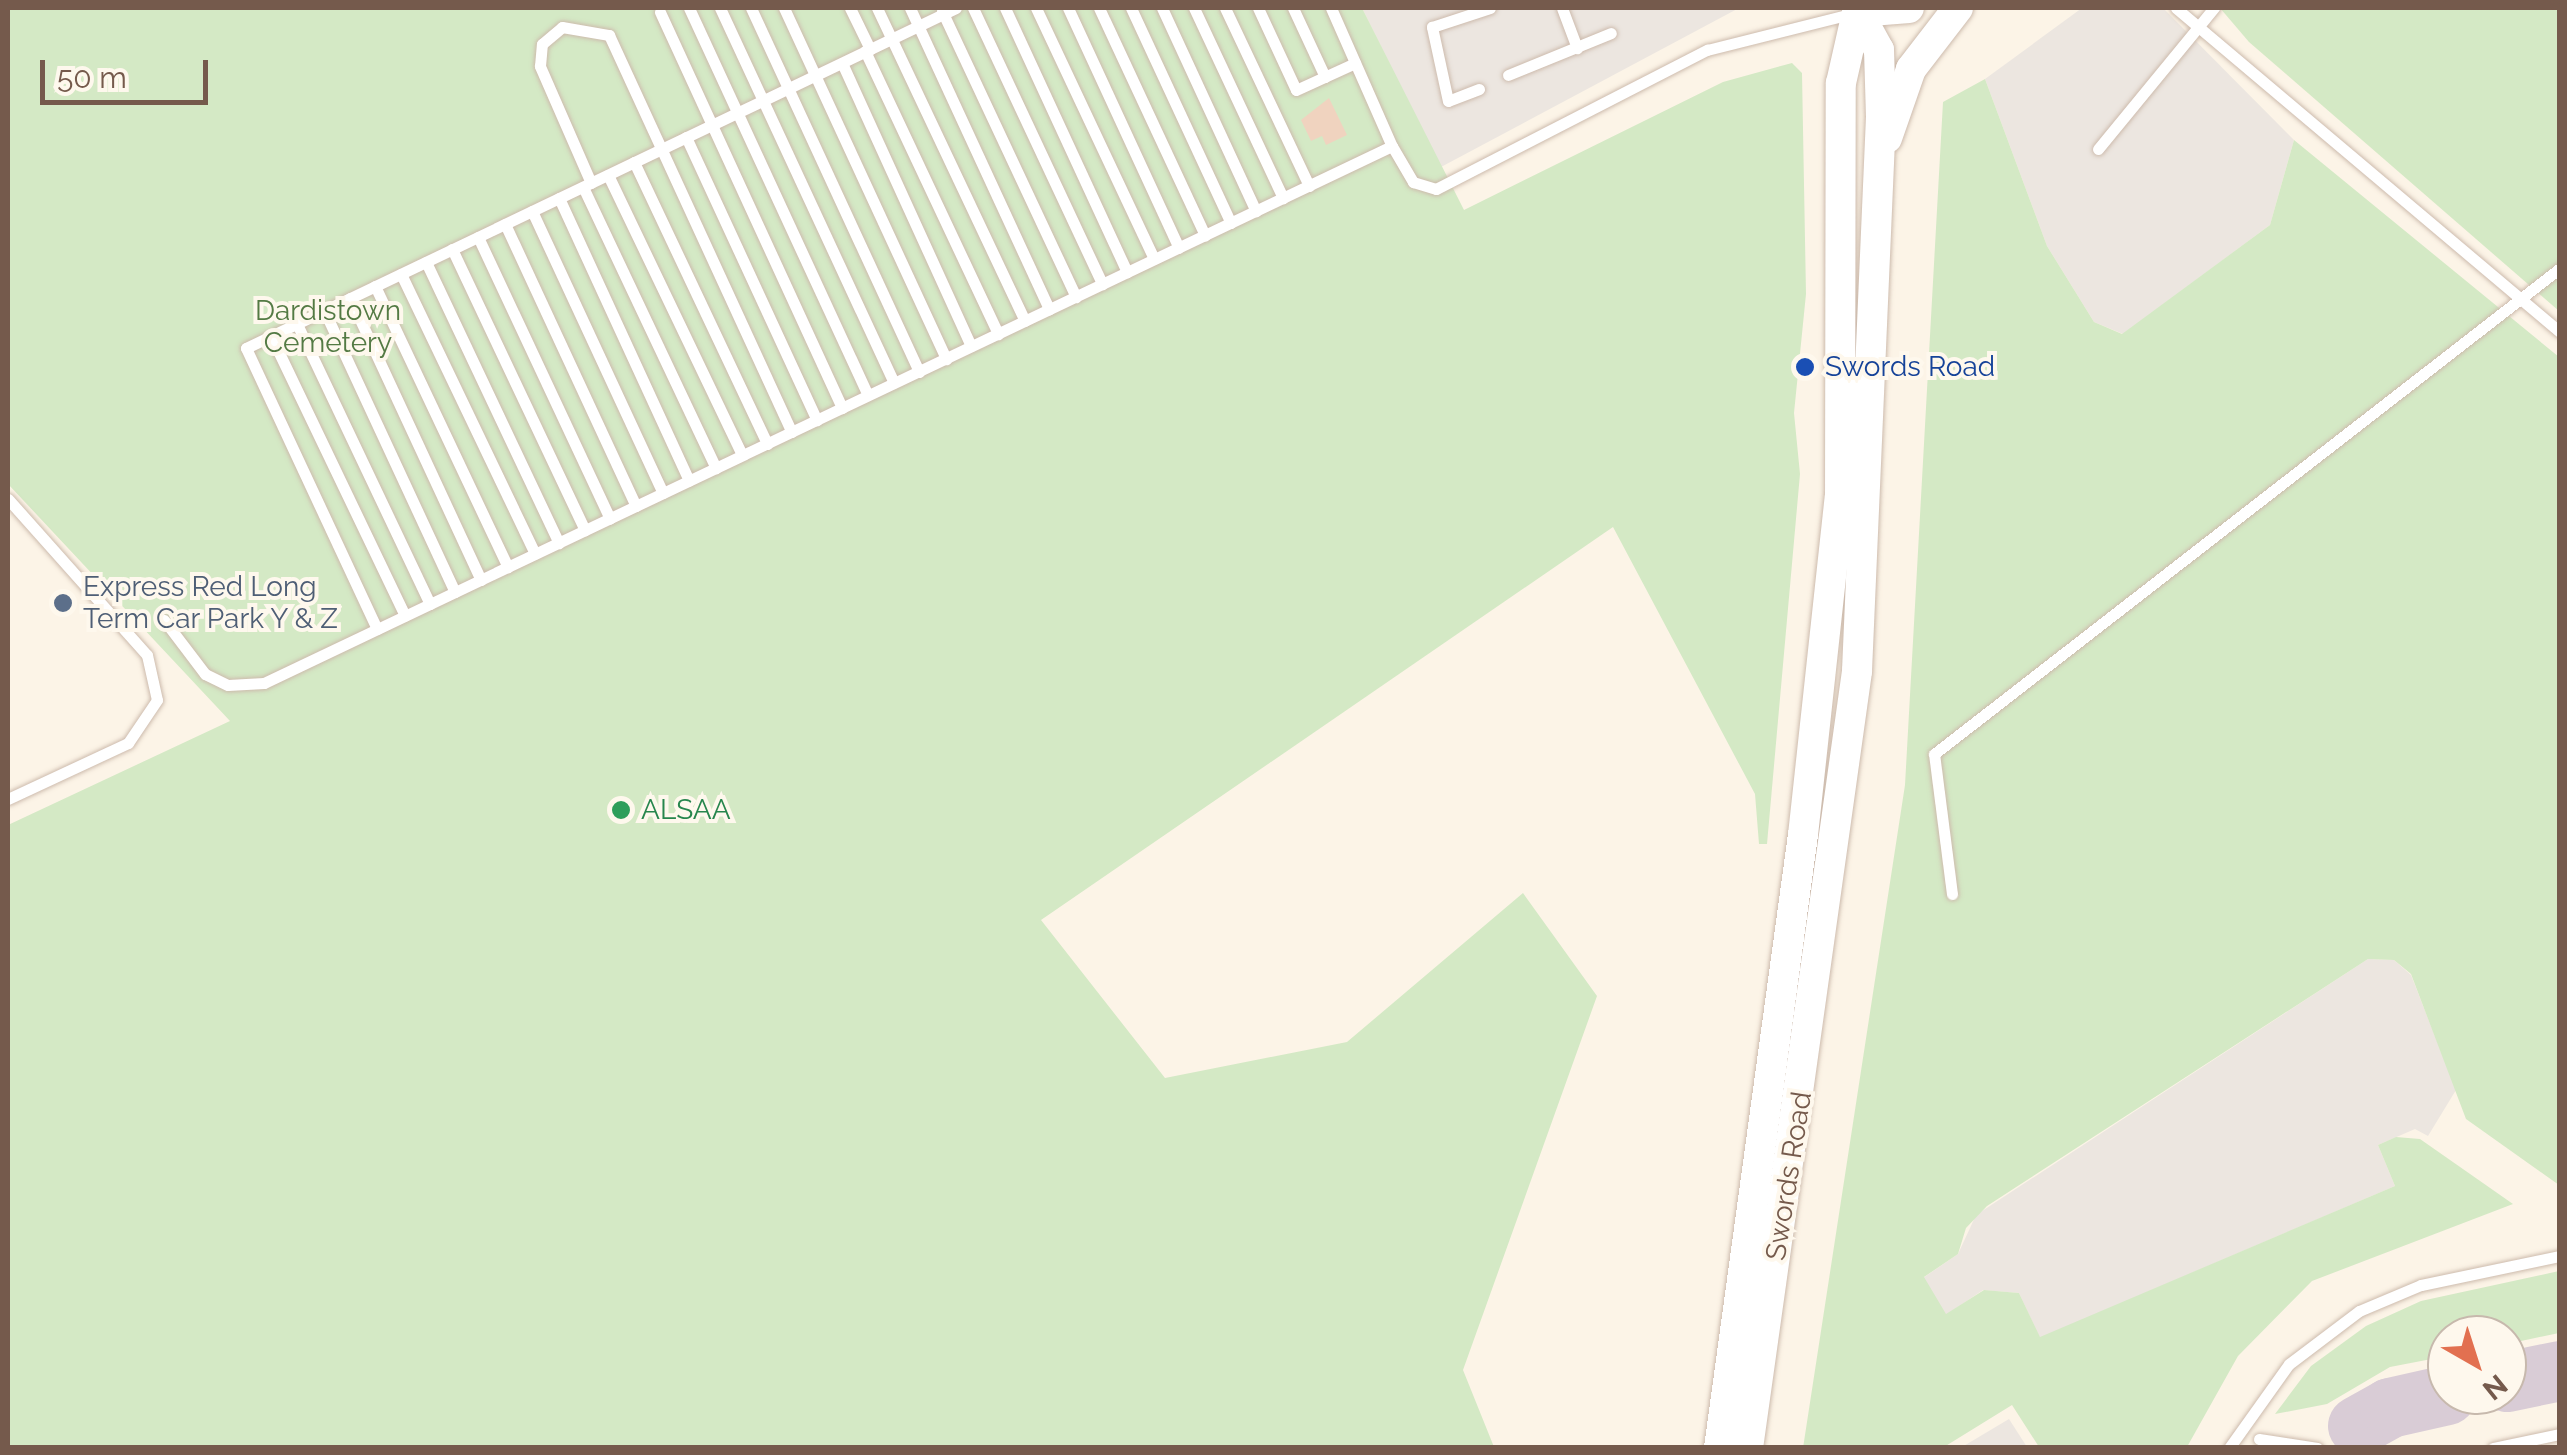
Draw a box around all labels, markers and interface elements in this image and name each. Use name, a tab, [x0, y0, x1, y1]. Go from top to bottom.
scale bar	[45, 40, 212, 102]
text: 50 m	[57, 60, 127, 95]
park label: Dardistown Cemetery	[255, 294, 401, 360]
place label: Swords Road	[1825, 350, 1995, 384]
marker: Swords Road	[1794, 356, 1816, 378]
place label: Express Red Long Term Car Park Y & Z	[83, 570, 341, 636]
marker: Express Red Long Term Car Park Y & Z	[52, 592, 74, 614]
place label: ALSAA	[641, 793, 731, 827]
marker: ALSAA	[610, 799, 632, 821]
street label: Swords Road	[1759, 1089, 1819, 1263]
north arrow	[2427, 1315, 2527, 1415]
text: N	[2476, 1368, 2514, 1407]

